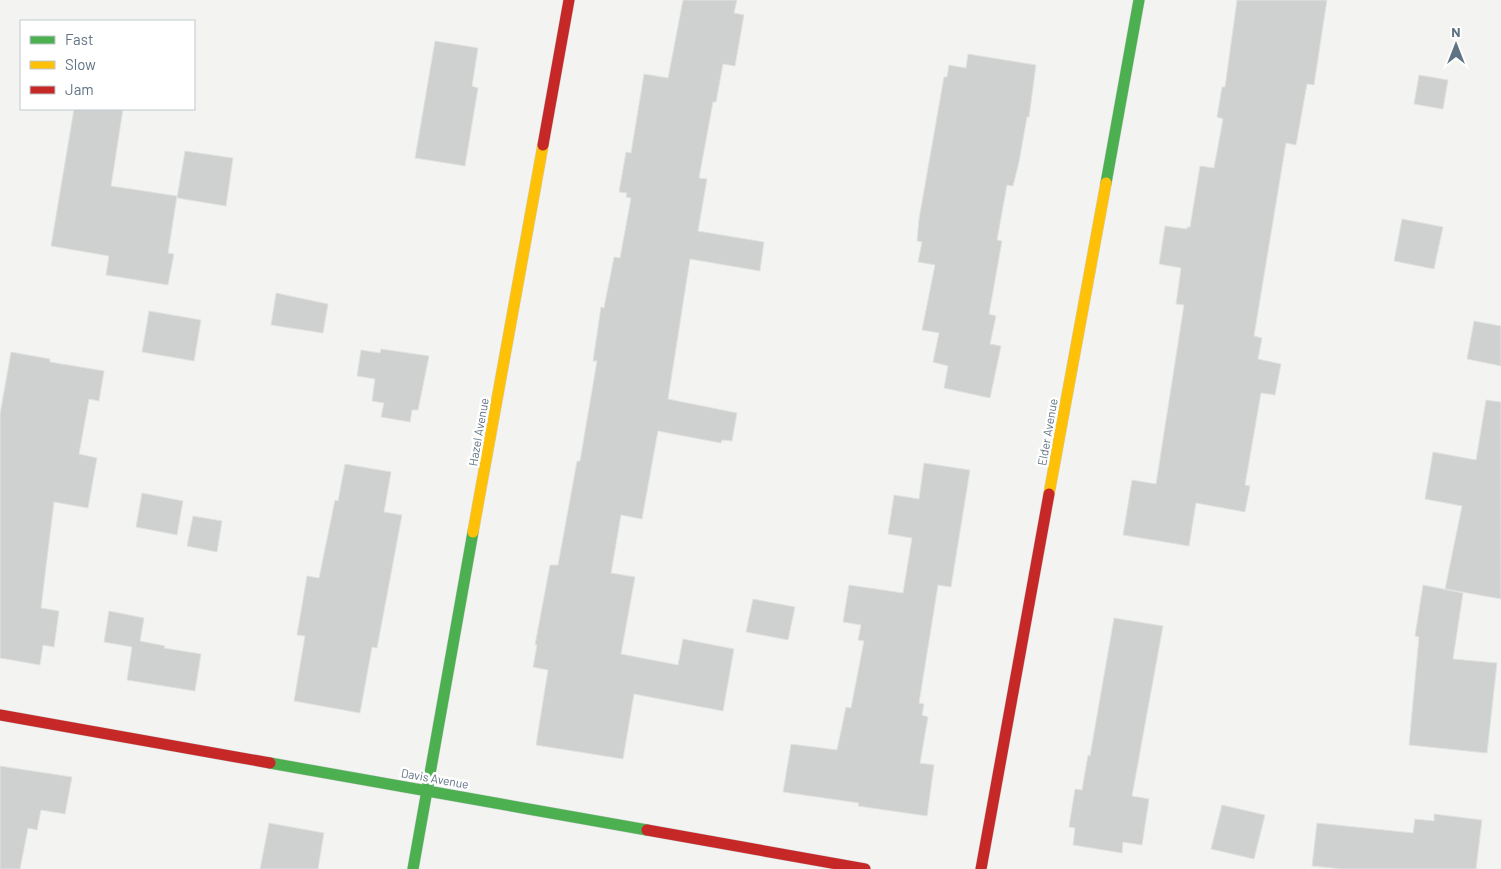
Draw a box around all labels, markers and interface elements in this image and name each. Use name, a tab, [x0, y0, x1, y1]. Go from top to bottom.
legend	[20, 20, 195, 110]
north arrow	[1431, 20, 1481, 70]
text: N	[1451, 23, 1461, 40]
text: Fast	[65, 30, 93, 48]
text: Slow	[65, 55, 96, 73]
text: Jam	[65, 80, 94, 98]
street label: Hazel Avenue	[465, 397, 491, 467]
street label: Elder Avenue	[1034, 397, 1060, 467]
street label: Davis Avenue	[400, 765, 470, 791]

